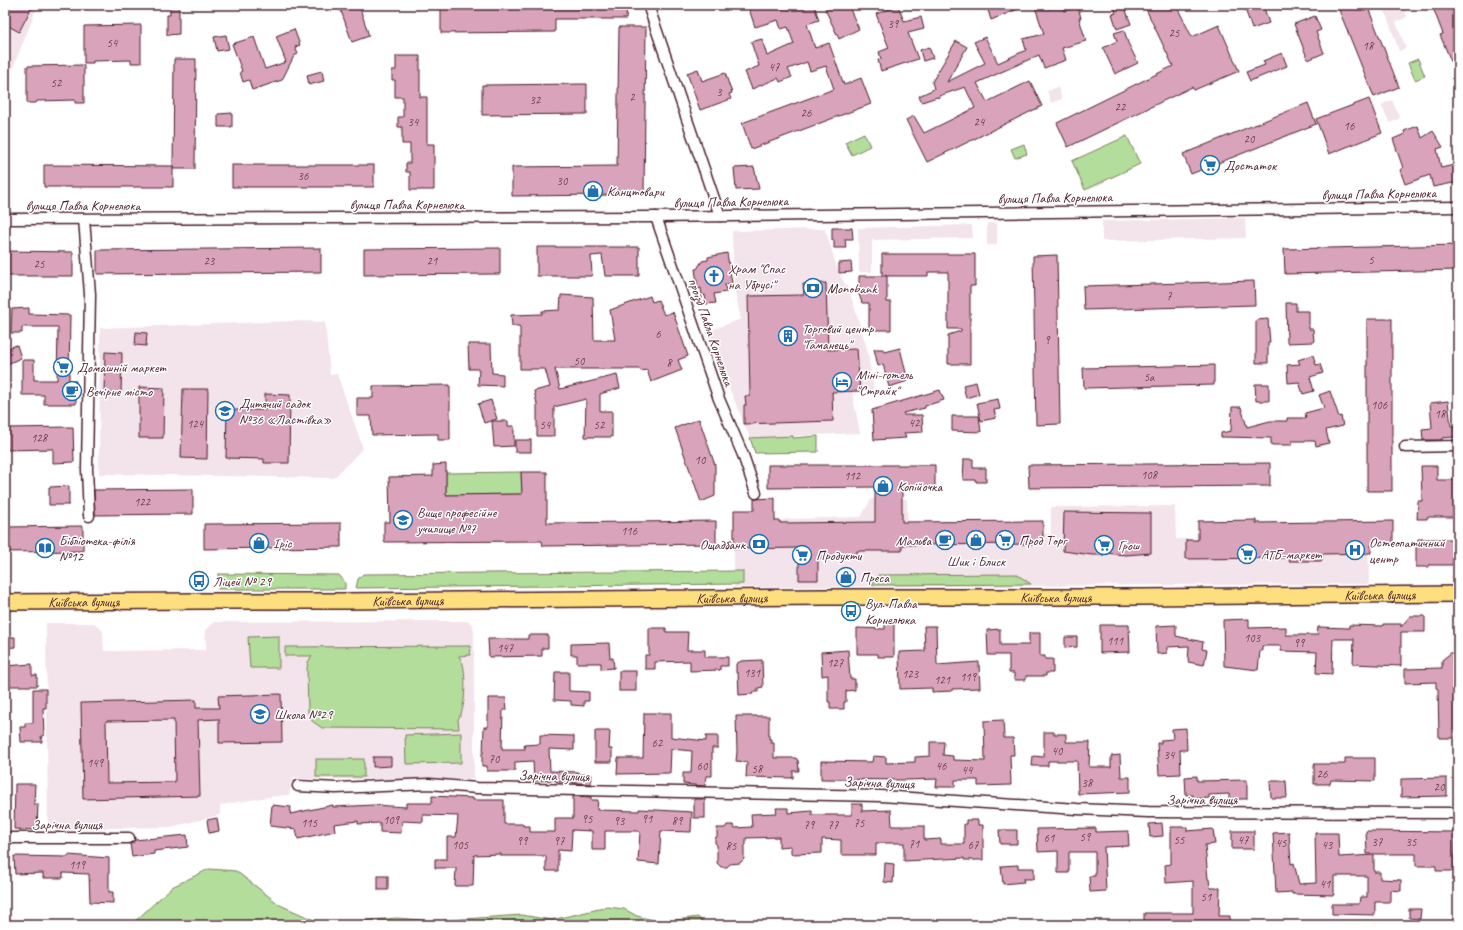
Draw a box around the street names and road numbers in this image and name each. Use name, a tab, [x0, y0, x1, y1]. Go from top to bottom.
street label: вулиця Павла Корнелюка	[1322, 184, 1438, 203]
street label: вулиця Павла Корнелюка	[998, 188, 1114, 207]
street label: вулиця Павла Корнелюка	[674, 192, 790, 211]
street label: вулиця Павла Корнелюка	[350, 196, 466, 213]
street label: вулиця Павла Корнелюка	[26, 197, 142, 214]
street label: проїзд Павла Корнелюка	[685, 276, 738, 389]
street label: Київська вулиця	[1344, 586, 1417, 604]
street label: Київська вулиця	[696, 589, 769, 607]
street label: Київська вулиця	[1020, 589, 1093, 606]
street label: Київська вулиця	[372, 592, 445, 609]
street label: Київська вулиця	[48, 593, 121, 610]
street label: Зарічна вулиця	[518, 767, 590, 785]
street label: Зарічна вулиця	[843, 773, 916, 793]
street label: Зарічна вулиця	[1167, 791, 1238, 808]
street label: Зарічна вулиця	[32, 816, 103, 833]

